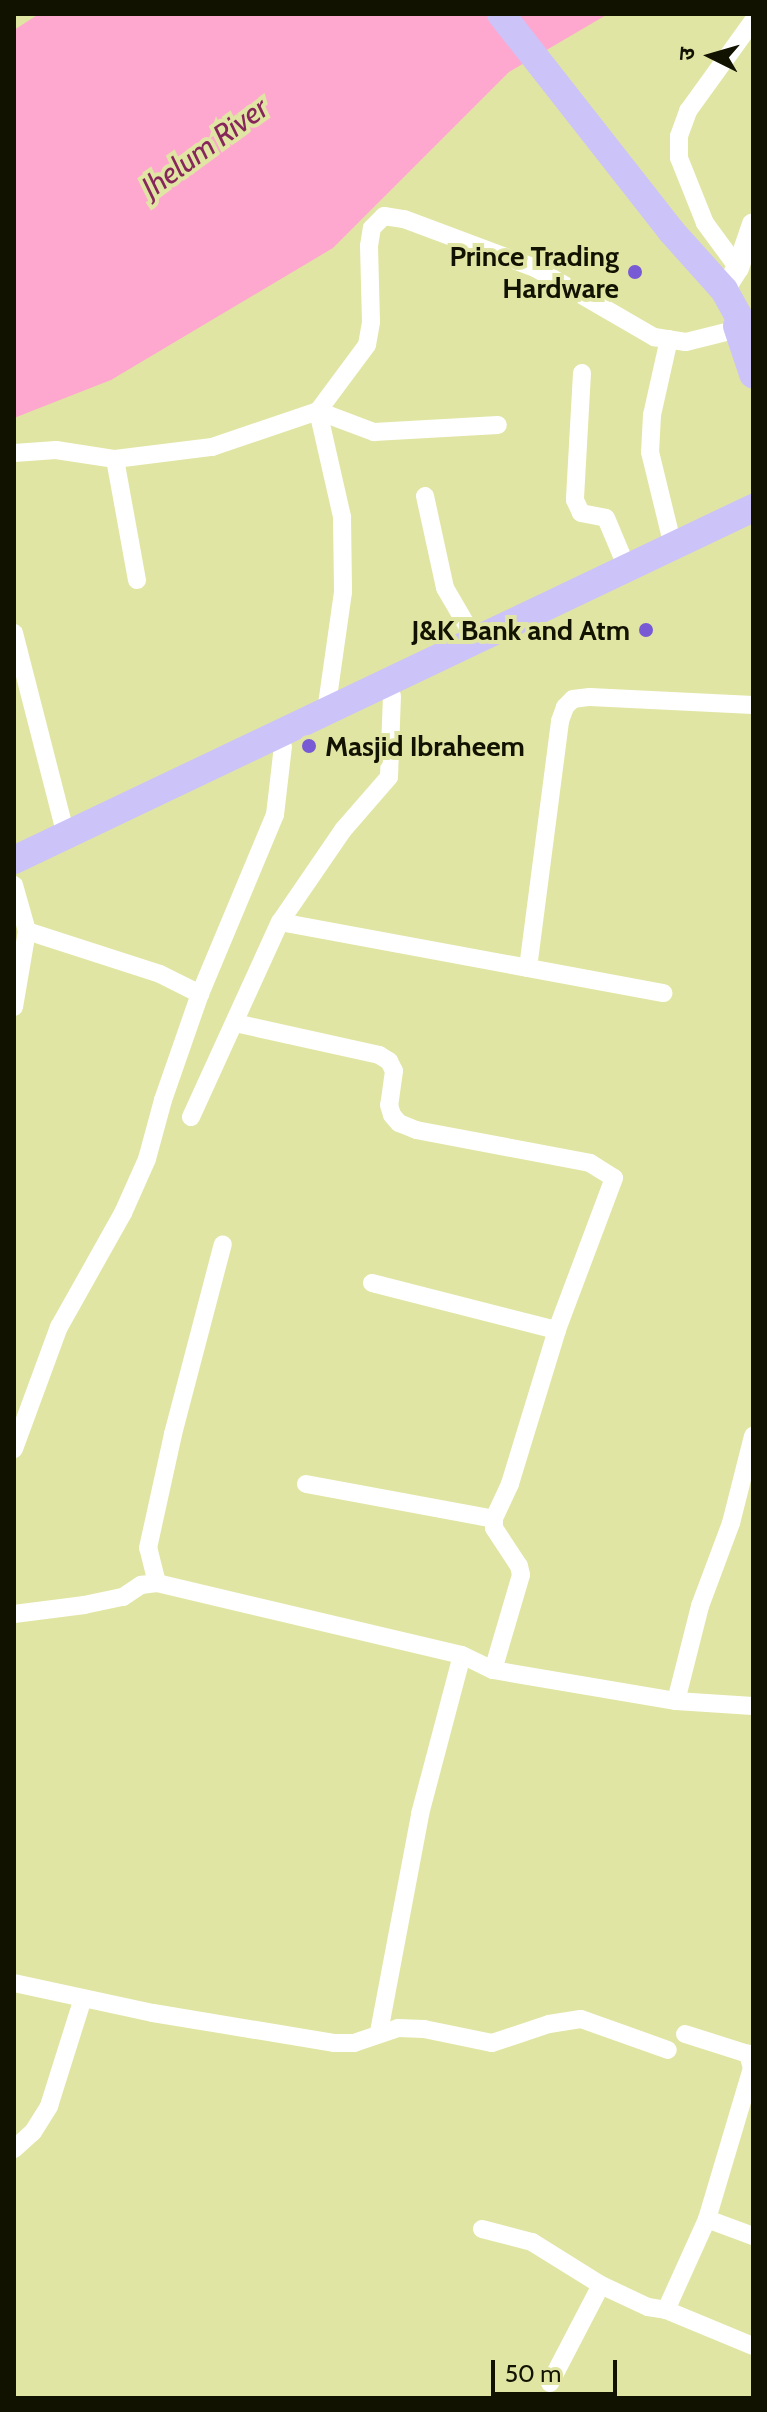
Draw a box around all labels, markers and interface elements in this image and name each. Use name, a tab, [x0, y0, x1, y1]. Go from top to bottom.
north arrow	[671, 16, 751, 96]
text: उ	[673, 46, 701, 61]
water label: Jhelum River	[135, 90, 275, 206]
place label: Prince Trading Hardware	[449, 239, 619, 305]
marker: Prince Trading Hardware	[626, 263, 644, 281]
place label: J&K Bank and Atm	[411, 613, 630, 647]
marker: J&K Bank and Atm	[637, 621, 655, 639]
place label: Masjid Ibraheem	[325, 729, 525, 763]
marker: Masjid Ibraheem	[300, 737, 318, 755]
scale bar	[495, 2344, 621, 2394]
text: 50 m	[505, 2359, 561, 2388]

